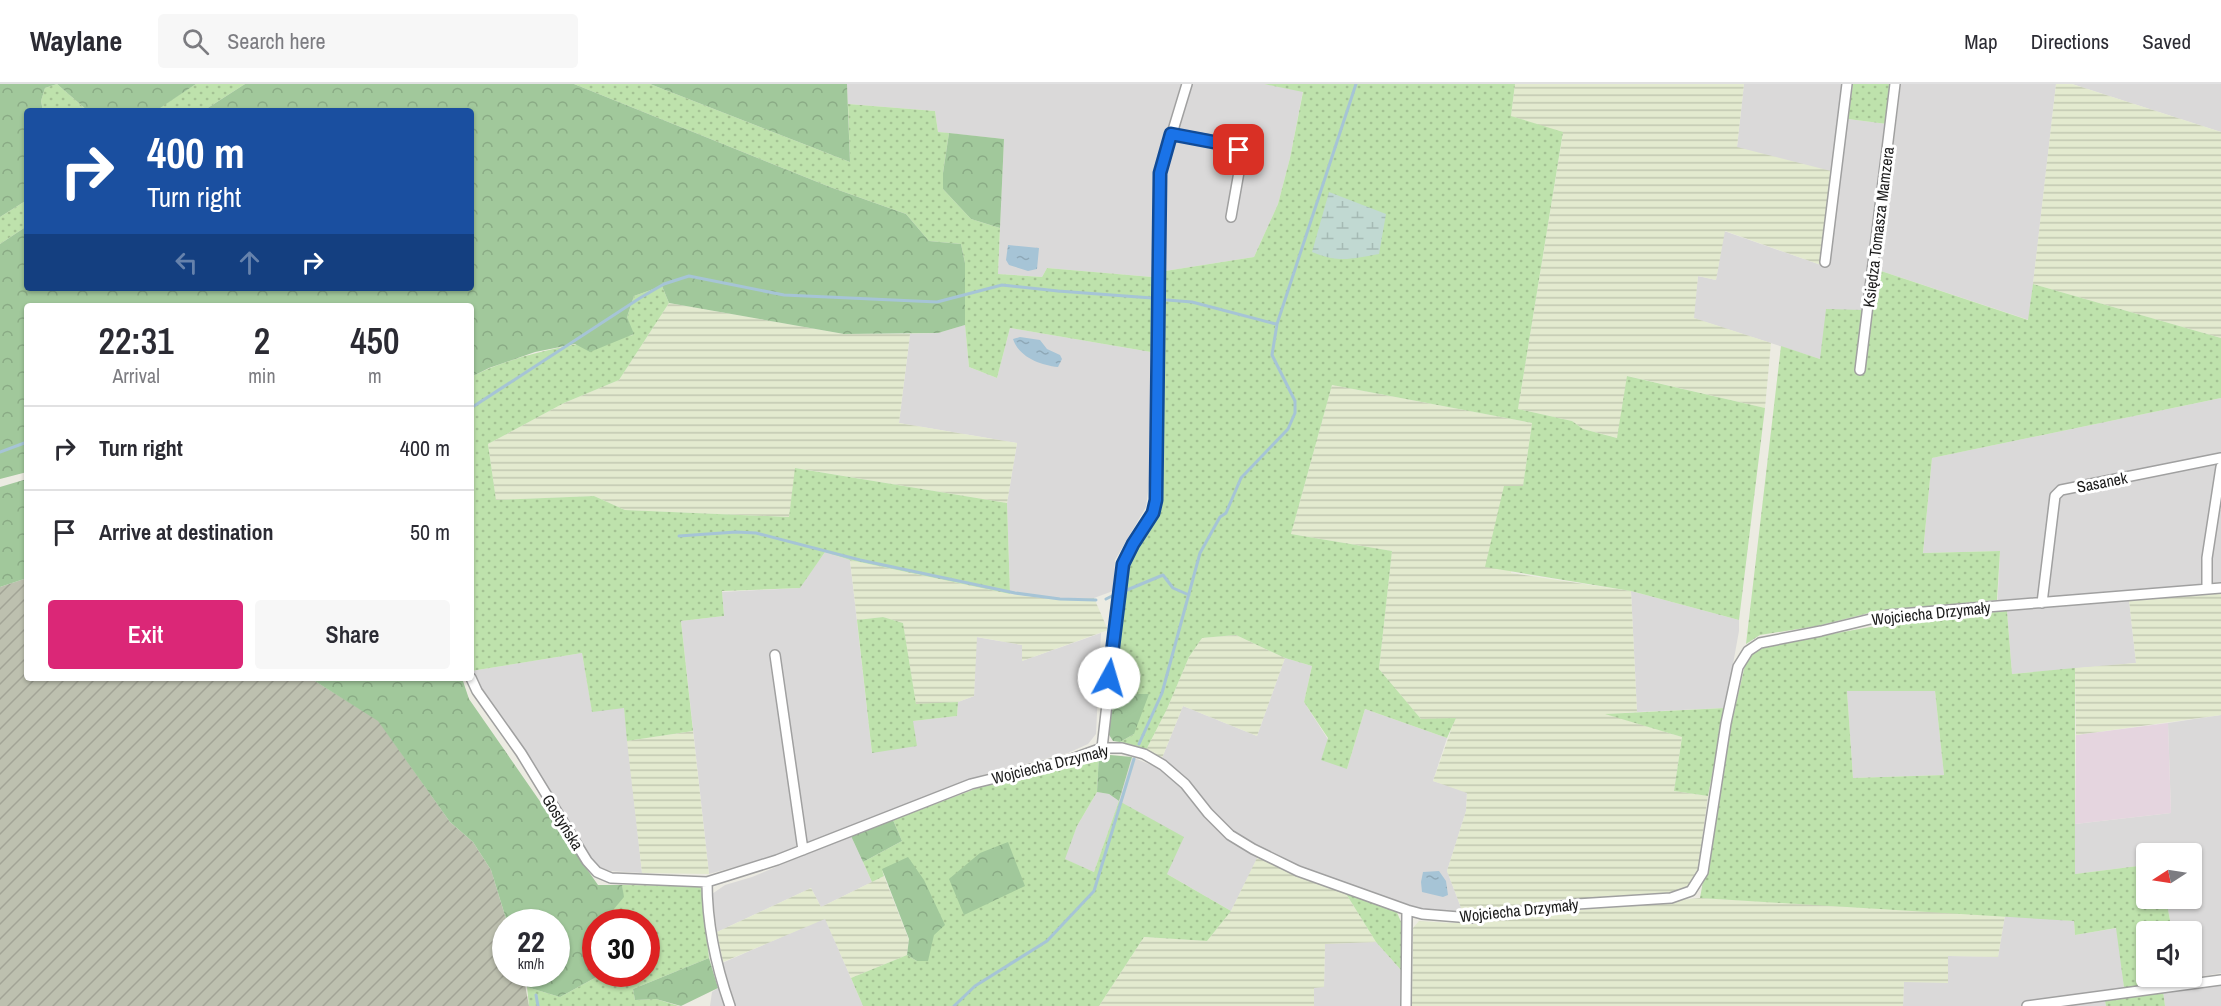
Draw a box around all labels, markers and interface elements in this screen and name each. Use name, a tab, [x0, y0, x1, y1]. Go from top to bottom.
search box	[158, 14, 578, 68]
text: Waylane	[30, 22, 122, 60]
icon: search	[179, 25, 212, 58]
text: Search here	[227, 26, 326, 56]
text: Map	[1964, 27, 1998, 56]
text: Directions	[2031, 27, 2109, 56]
text: Saved	[2142, 27, 2191, 56]
pin	[1213, 124, 1264, 175]
text: 400 m	[147, 125, 245, 181]
icon: right	[48, 132, 126, 210]
icon: arrive	[1222, 133, 1255, 166]
street label: Księdza Tomasza Mamzera	[1857, 145, 1899, 309]
text: Turn right	[147, 179, 241, 215]
icon: left	[170, 246, 203, 279]
icon: ahead	[233, 246, 266, 279]
icon: right	[296, 246, 329, 279]
text: 22:31	[99, 317, 174, 365]
text: 2	[254, 317, 270, 365]
text: 450	[350, 317, 399, 365]
text: Arrival	[112, 362, 160, 389]
text: min	[248, 362, 276, 389]
text: m	[368, 362, 382, 389]
icon: right	[48, 432, 81, 465]
text: Turn right	[99, 433, 183, 463]
text: 400 m	[400, 433, 450, 463]
street label: Sasanek	[2075, 466, 2130, 498]
icon: arrive	[48, 516, 81, 549]
text: Arrive at destination	[99, 517, 273, 547]
text: 50 m	[410, 517, 450, 547]
street label: Wojciecha Drzymały	[1871, 596, 1992, 630]
button: Exit	[48, 600, 243, 669]
button: Share	[255, 600, 450, 669]
position arrow	[1077, 646, 1141, 710]
street label: Wojciecha Drzymały	[989, 739, 1111, 789]
street label: Gostyńska	[537, 790, 589, 855]
north arrow	[2136, 843, 2202, 909]
map controls	[2136, 843, 2202, 987]
street label: Wojciecha Drzymały	[1459, 893, 1580, 927]
speed limit sign: 30	[582, 909, 660, 987]
text: 22	[517, 921, 545, 961]
button: sound	[2136, 921, 2202, 987]
text: km/h	[518, 953, 544, 974]

